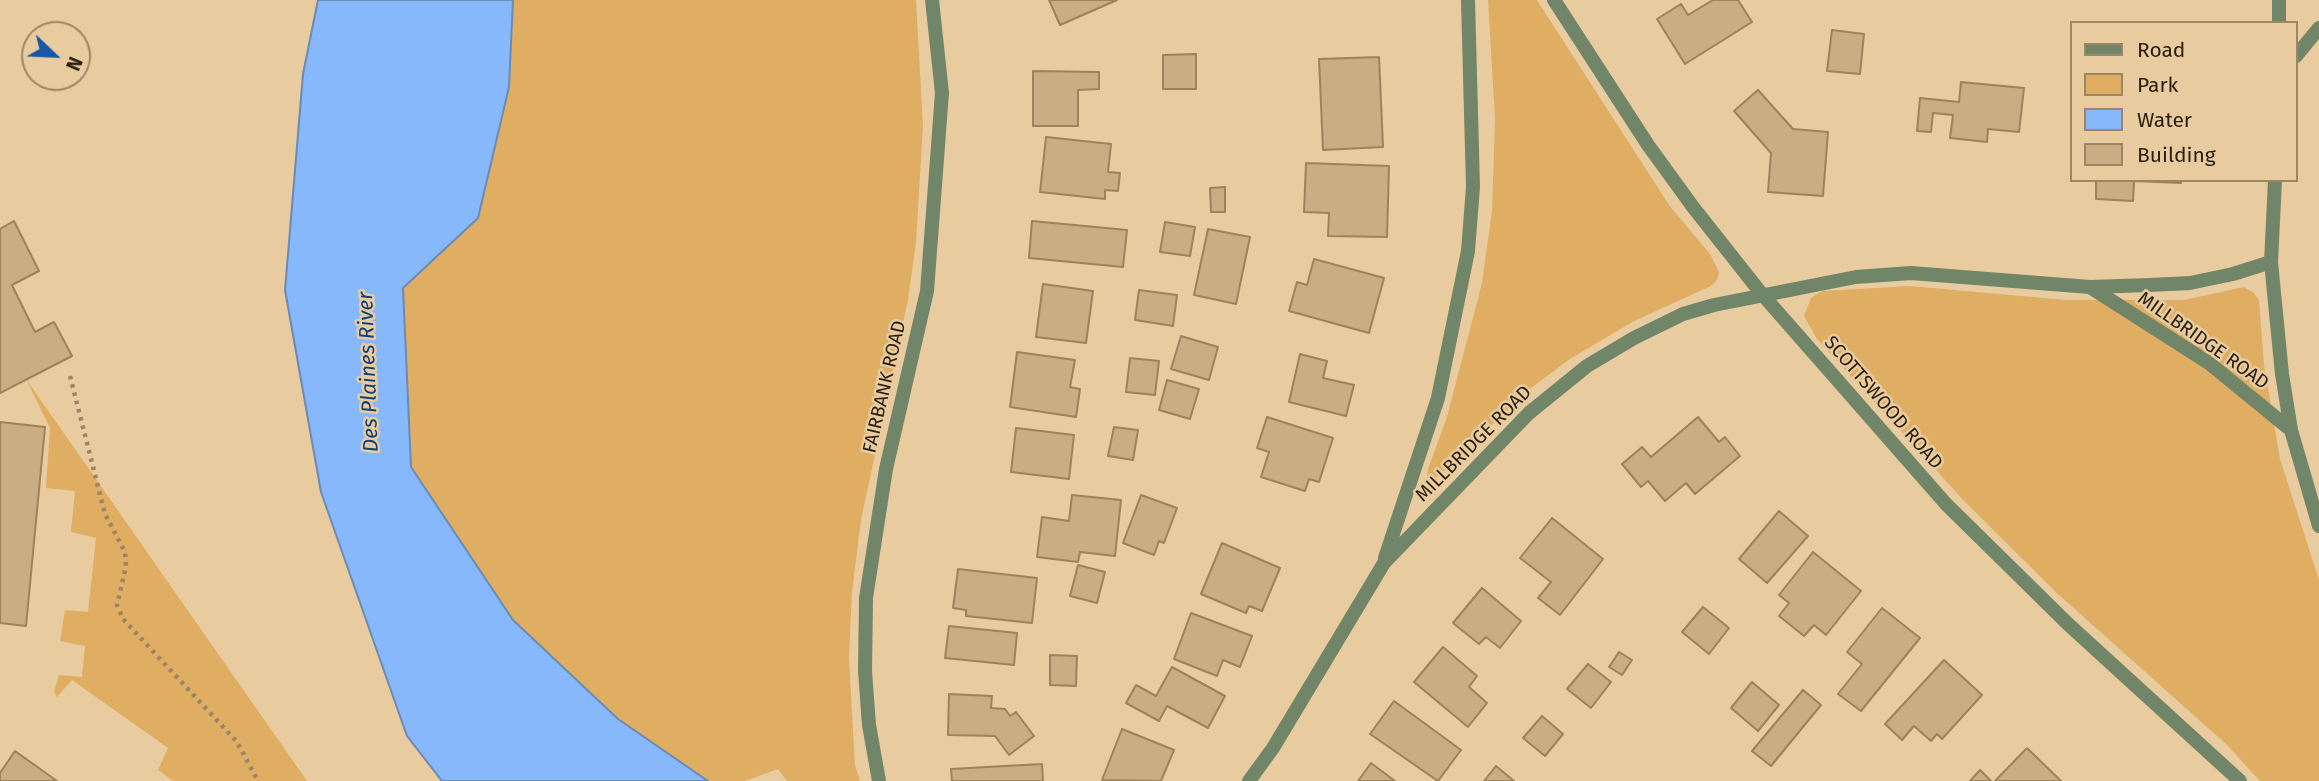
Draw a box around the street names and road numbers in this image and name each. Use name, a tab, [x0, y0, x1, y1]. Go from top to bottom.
street label: MILLBRIDGE ROAD	[2133, 287, 2273, 395]
street label: FAIRBANK ROAD	[859, 319, 911, 455]
street label: SCOTTSWOOD ROAD	[1819, 332, 1947, 474]
street label: MILLBRIDGE ROAD	[1411, 381, 1537, 507]

